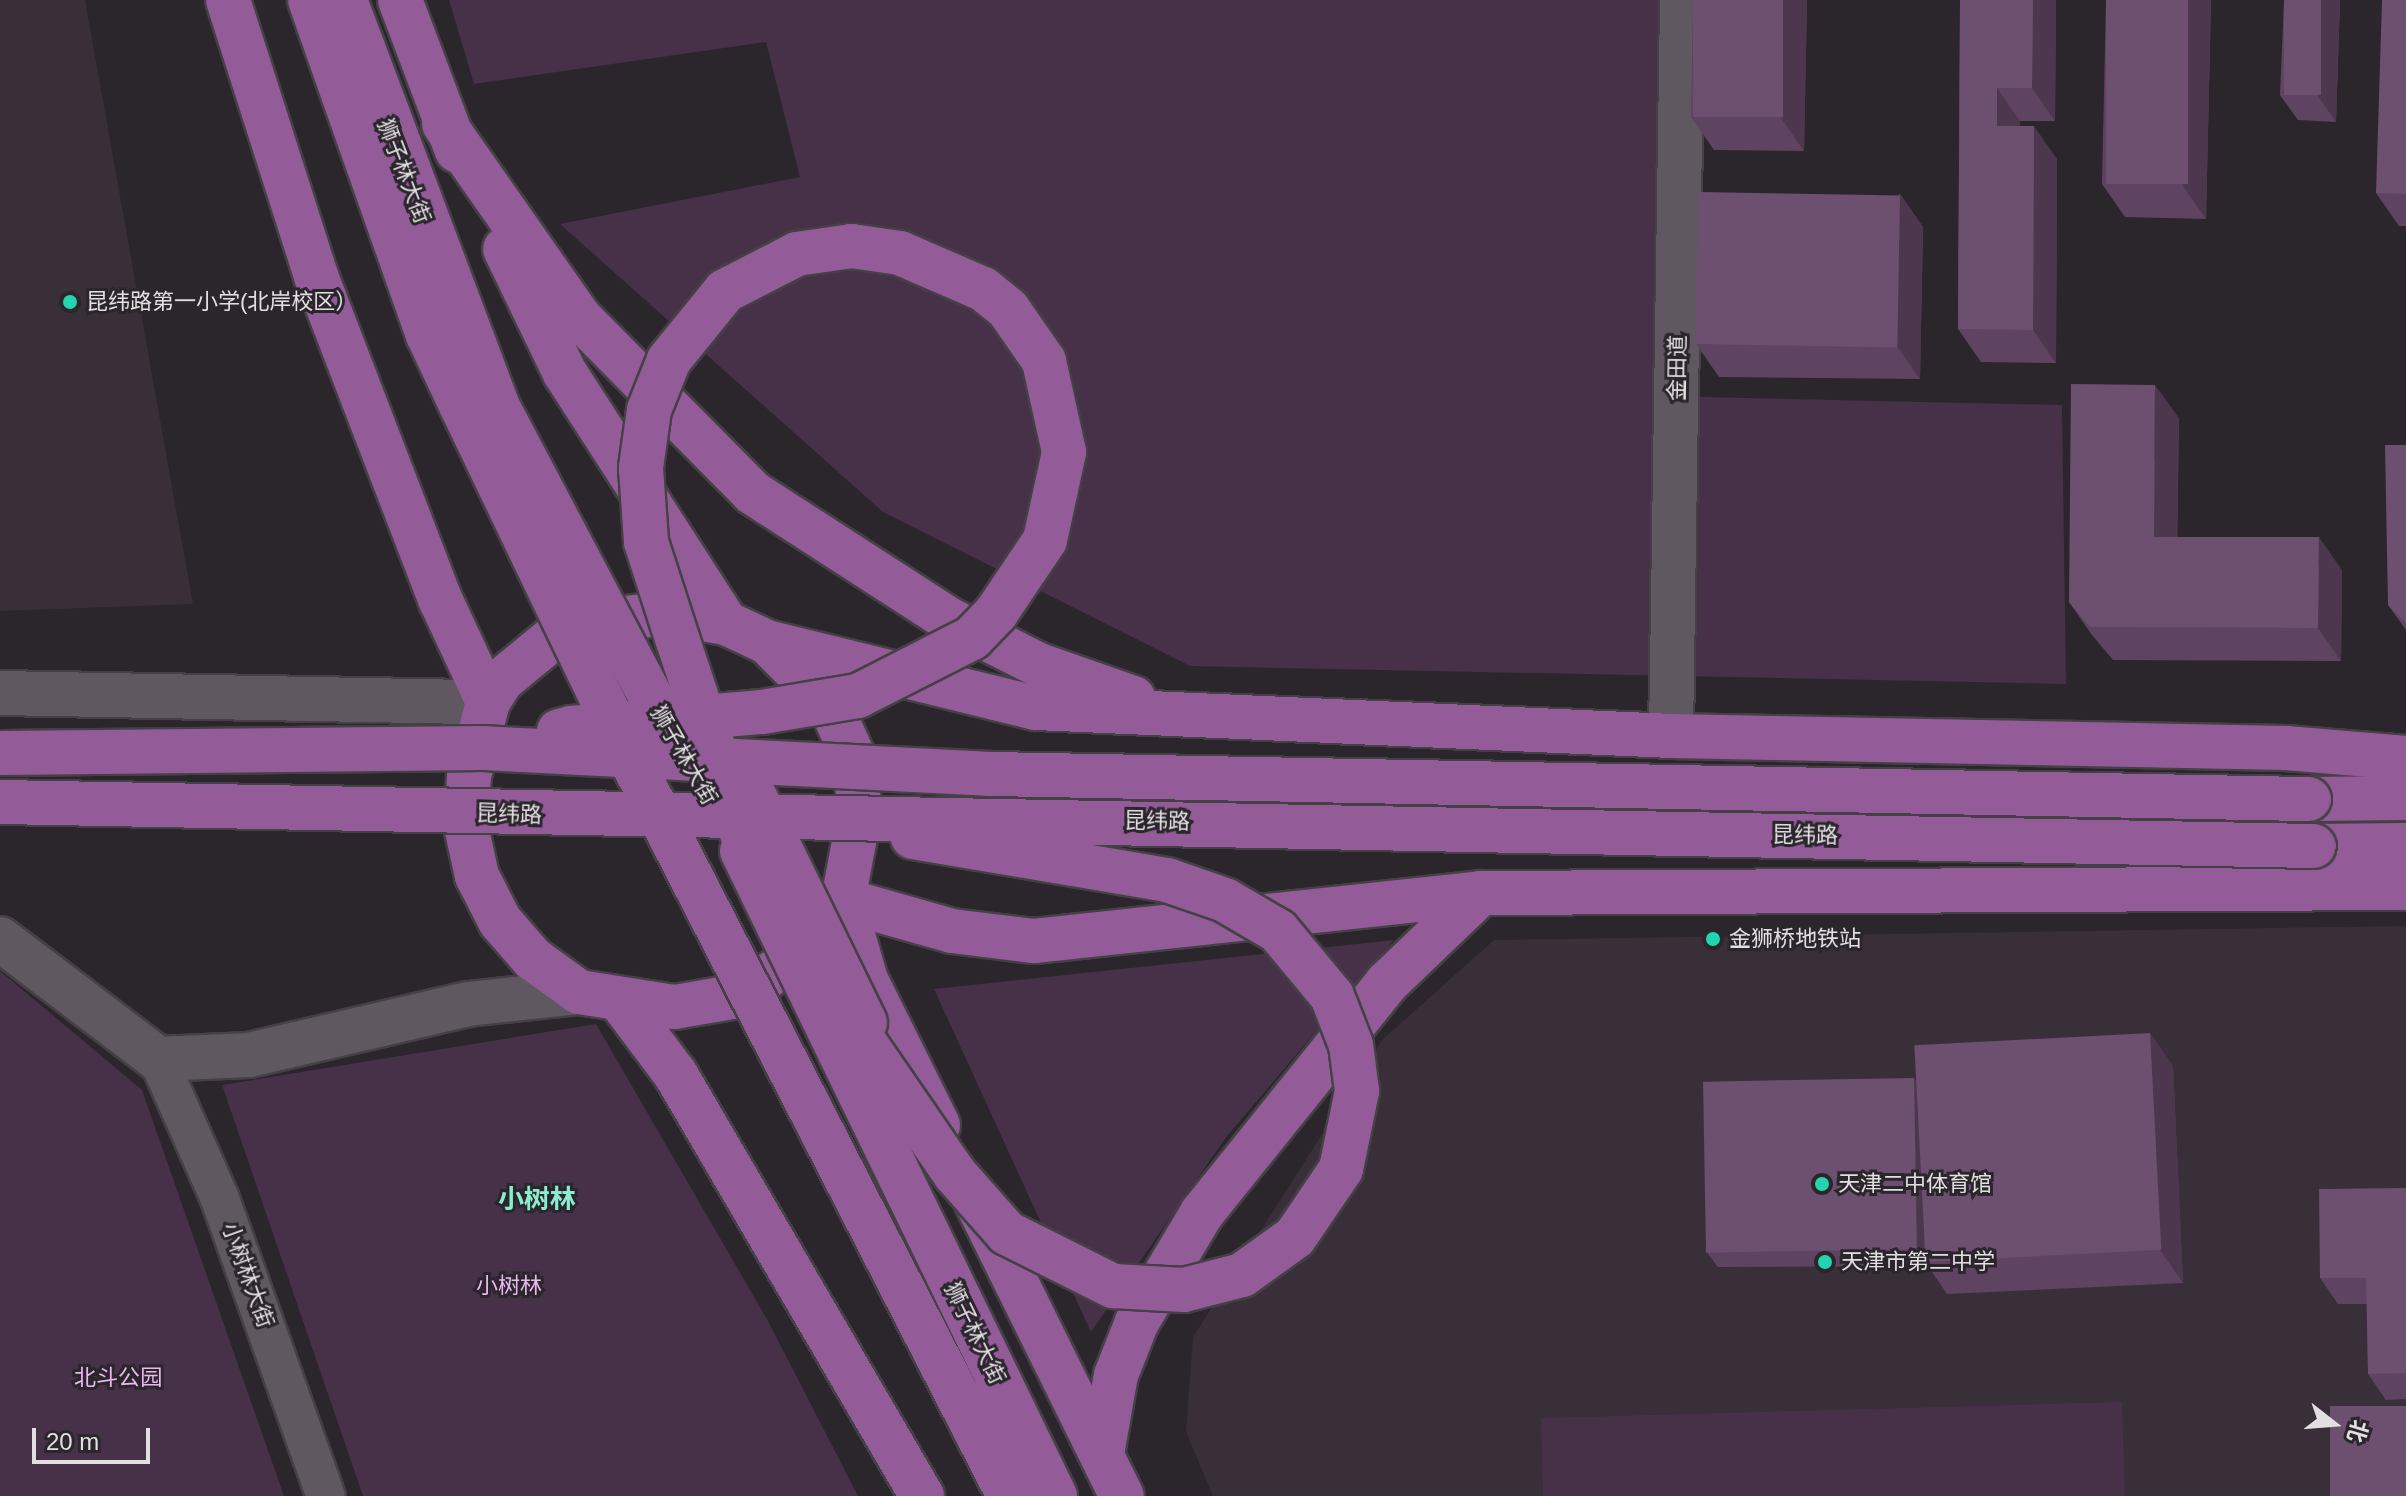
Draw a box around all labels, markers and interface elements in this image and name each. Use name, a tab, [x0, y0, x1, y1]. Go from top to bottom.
street label: 狮子林大街	[372, 115, 436, 227]
place label: 昆纬路第一小学(北岸校区）	[86, 289, 357, 315]
marker: 昆纬路第一小学(北岸校区）	[61, 293, 79, 311]
street label: 金田道	[1663, 335, 1691, 401]
street label: 狮子林大街	[645, 701, 723, 809]
street label: 昆纬路	[476, 800, 542, 828]
street label: 昆纬路	[1124, 807, 1190, 835]
street label: 昆纬路	[1772, 821, 1838, 849]
place label: 金狮桥地铁站	[1729, 926, 1861, 952]
marker: 金狮桥地铁站	[1704, 930, 1722, 948]
place label: 天津二中体育馆	[1838, 1171, 1992, 1197]
marker: 天津二中体育馆	[1813, 1175, 1831, 1193]
district label: 小树林	[498, 1184, 576, 1216]
street label: 小树林大街	[217, 1219, 279, 1331]
place label: 天津市第二中学	[1841, 1249, 1995, 1275]
marker: 天津市第二中学	[1816, 1253, 1834, 1271]
park label: 小树林	[476, 1273, 542, 1299]
street label: 狮子林大街	[939, 1278, 1011, 1388]
park label: 北斗公园	[74, 1365, 162, 1391]
north arrow	[2294, 1384, 2374, 1464]
scale bar	[36, 1412, 154, 1462]
text: 北	[2342, 1417, 2373, 1445]
text: 20 m	[46, 1428, 99, 1455]

